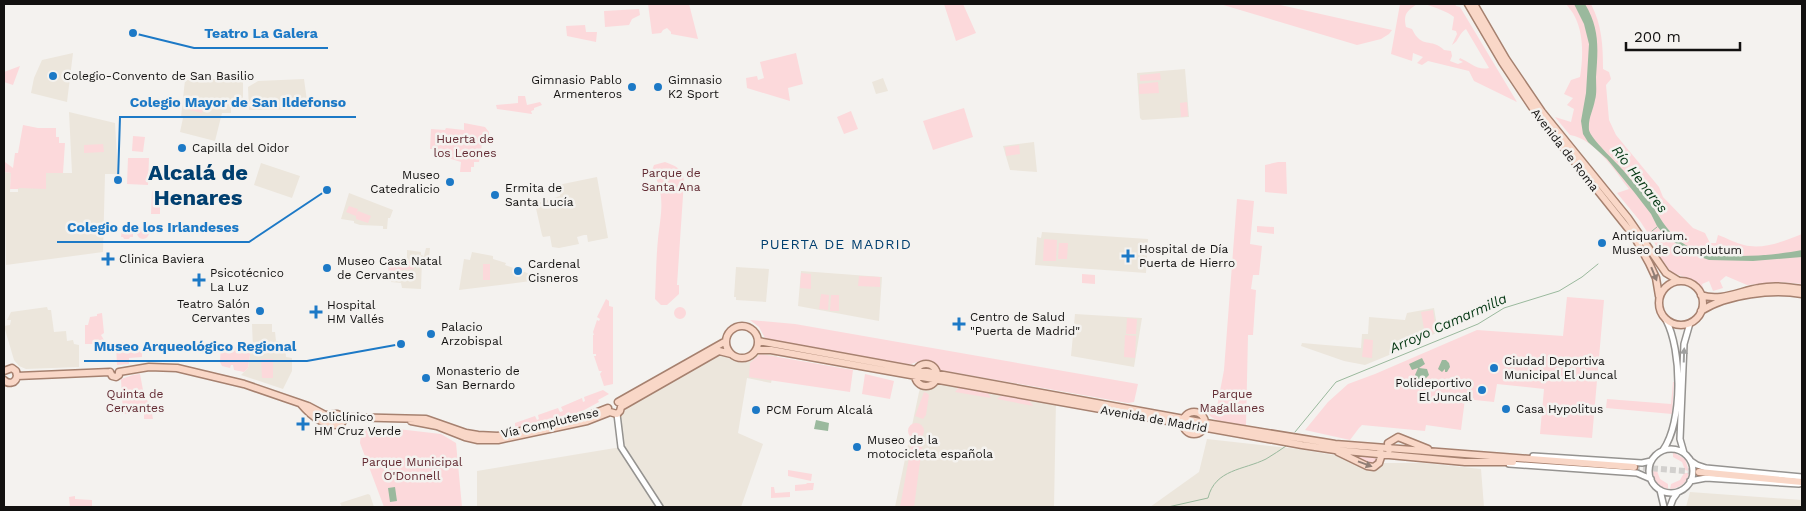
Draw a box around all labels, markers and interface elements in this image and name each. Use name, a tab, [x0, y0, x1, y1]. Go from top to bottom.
callout: Teatro La Galera	[194, 19, 328, 48]
scale bar	[1626, 20, 1740, 52]
text: Teatro La Galera	[204, 25, 319, 41]
text: 200 m	[1634, 28, 1681, 46]
place label: Colegio-Convento de San Basilio	[63, 69, 254, 83]
marker: Colegio-Convento de San Basilio	[47, 70, 59, 82]
place label: Gimnasio Pablo Armenteros	[531, 73, 622, 101]
place label: Gimnasio K2 Sport	[668, 73, 722, 101]
marker: Gimnasio Pablo Armenteros	[626, 81, 638, 93]
marker: Gimnasio K2 Sport	[652, 81, 664, 93]
callout: Colegio Mayor de San Ildefonso	[120, 88, 356, 117]
text: Colegio Mayor de San Ildefonso	[130, 94, 346, 110]
street label: Avenida de Roma	[1528, 106, 1602, 194]
park label: Huerta de los Leones	[433, 132, 497, 160]
place label: Capilla del Oidor	[192, 141, 289, 155]
marker: Capilla del Oidor	[176, 142, 188, 154]
water label: Río Henares	[1609, 142, 1671, 216]
district label: Alcalá de Henares	[148, 160, 248, 210]
park label: Parque de Santa Ana	[641, 166, 701, 194]
place label: Museo Catedralicio	[370, 168, 440, 196]
marker: Museo Catedralicio	[444, 176, 456, 188]
place label: Ermita de Santa Lucía	[505, 181, 574, 209]
marker: Ermita de Santa Lucía	[489, 189, 501, 201]
callout: Colegio de los Irlandeses	[57, 213, 249, 242]
text: Colegio de los Irlandeses	[67, 219, 240, 235]
place label: Antiquarium. Museo de Complutum	[1612, 229, 1742, 257]
district label: PUERTA DE MADRID	[760, 236, 912, 252]
marker: Antiquarium. Museo de Complutum	[1596, 237, 1608, 249]
place label: Hospital de Día Puerta de Hierro	[1139, 242, 1235, 270]
marker: Hospital de Día Puerta de Hierro	[1121, 249, 1135, 263]
marker: Clinica Baviera	[101, 252, 115, 266]
place label: Clinica Baviera	[119, 252, 205, 266]
place label: Museo Casa Natal de Cervantes	[337, 254, 442, 282]
place label: Cardenal Cisneros	[528, 257, 580, 285]
marker: Museo Casa Natal de Cervantes	[321, 262, 333, 274]
marker: Cardenal Cisneros	[512, 265, 524, 277]
place label: Psicotécnico La Luz	[210, 266, 284, 294]
one-way arrow	[1650, 267, 1658, 282]
marker: Psicotécnico La Luz	[192, 273, 206, 287]
water label: Arroyo Camarmilla	[1386, 290, 1509, 356]
place label: Teatro Salón Cervantes	[177, 297, 250, 325]
place label: Hospital HM Vallés	[327, 298, 384, 326]
marker: Teatro Salón Cervantes	[254, 305, 266, 317]
marker: Hospital HM Vallés	[309, 305, 323, 319]
place label: Centro de Salud "Puerta de Madrid"	[970, 310, 1080, 338]
marker: Centro de Salud "Puerta de Madrid"	[952, 317, 966, 331]
place label: Palacio Arzobispal	[441, 320, 503, 348]
marker: Palacio Arzobispal	[425, 328, 437, 340]
callout: Museo Arqueológico Regional	[84, 332, 307, 361]
text: Museo Arqueológico Regional	[94, 338, 297, 354]
one-way arrow	[1680, 347, 1688, 363]
place label: Ciudad Deportiva Municipal El Juncal	[1504, 354, 1617, 382]
marker: Ciudad Deportiva Municipal El Juncal	[1488, 362, 1500, 374]
place label: Monasterio de San Bernardo	[436, 364, 520, 392]
marker: Monasterio de San Bernardo	[420, 372, 432, 384]
place label: Polideportivo El Juncal	[1395, 376, 1472, 404]
marker: Polideportivo El Juncal	[1476, 384, 1488, 396]
park label: Quinta de Cervantes	[106, 387, 164, 415]
park label: Parque Magallanes	[1200, 387, 1264, 415]
place label: Casa Hypolitus	[1516, 402, 1603, 416]
place label: PCM Forum Alcalá	[766, 403, 873, 417]
street label: Avenida de Madrid	[1100, 403, 1208, 435]
marker: Casa Hypolitus	[1500, 403, 1512, 415]
marker: PCM Forum Alcalá	[750, 404, 762, 416]
street label: Vía Complutense	[500, 405, 600, 441]
place label: Policlínico HM Cruz Verde	[314, 410, 401, 438]
marker: Policlínico HM Cruz Verde	[296, 417, 310, 431]
place label: Museo de la motocicleta española	[867, 433, 993, 461]
marker: Museo de la motocicleta española	[851, 441, 863, 453]
park label: Parque Municipal O'Donnell	[362, 455, 463, 483]
one-way arrow	[1358, 460, 1373, 468]

